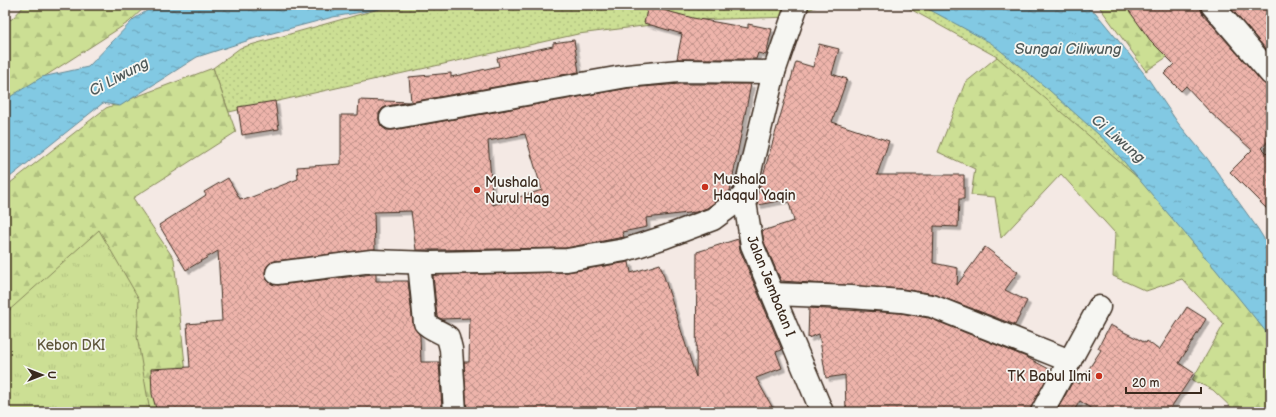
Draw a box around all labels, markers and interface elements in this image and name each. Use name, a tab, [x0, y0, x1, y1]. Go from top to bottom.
water label: Sungai Ciliwung	[1015, 40, 1122, 59]
water label: Ci Liwung	[86, 53, 153, 101]
water label: Ci Liwung	[1087, 111, 1149, 168]
place label: Mushala Haqqul Yaqin	[713, 171, 796, 204]
place label: Mushala Nurul Hag	[485, 174, 549, 207]
marker: Mushala Haqqul Yaqin	[700, 182, 710, 192]
marker: Mushala Nurul Hag	[472, 185, 482, 195]
street label: Jalan Jembatan I	[743, 233, 799, 339]
park label: Kebon DKI	[37, 337, 105, 354]
north arrow	[22, 355, 62, 395]
place label: TK Babul Ilmi	[1008, 368, 1091, 385]
scale bar	[1126, 369, 1201, 395]
text: U	[45, 371, 58, 379]
marker: TK Babul Ilmi	[1094, 371, 1104, 381]
text: 20 m	[1132, 376, 1159, 391]

